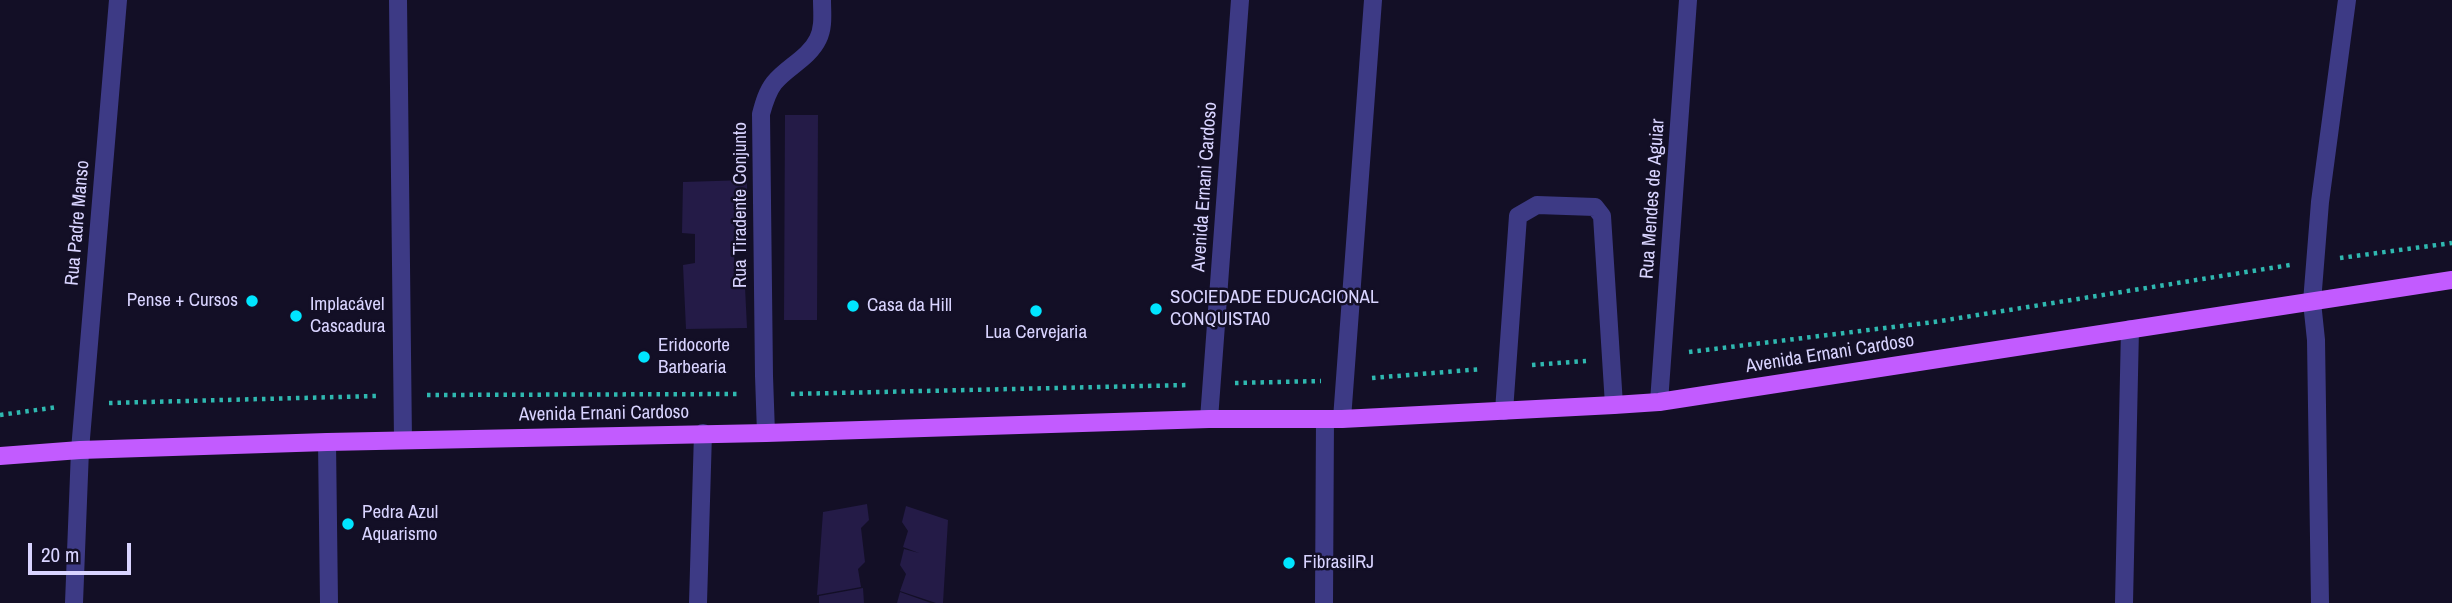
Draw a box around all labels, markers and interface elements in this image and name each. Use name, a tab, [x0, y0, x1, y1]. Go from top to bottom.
street label: Avenida Ernani Cardoso	[1188, 101, 1222, 273]
street label: Rua Mendes de Aguiar	[1636, 118, 1670, 280]
street label: Rua Tiradente Conjunto	[730, 122, 752, 288]
street label: Rua Padre Manso	[61, 159, 95, 287]
place label: SOCIEDADE EDUCACIONAL CONQUISTA0	[1170, 287, 1379, 331]
place label: Pense + Cursos	[127, 290, 238, 312]
marker: Pense + Cursos	[244, 293, 260, 309]
place label: Implacável Cascadura	[310, 294, 385, 338]
place label: Casa da Hill	[867, 295, 952, 317]
marker: Casa da Hill	[845, 298, 861, 314]
marker: SOCIEDADE EDUCACIONAL CONQUISTA0	[1148, 301, 1164, 317]
marker: Lua Cervejaria	[1028, 303, 1044, 319]
marker: Implacável Cascadura	[288, 308, 304, 324]
place label: Lua Cervejaria	[985, 322, 1087, 344]
street label: Avenida Ernani Cardoso	[1744, 329, 1916, 379]
place label: Eridocorte Barbearia	[658, 335, 730, 379]
marker: Eridocorte Barbearia	[636, 349, 652, 365]
street label: Avenida Ernani Cardoso	[519, 401, 689, 427]
place label: Pedra Azul Aquarismo	[362, 502, 438, 546]
marker: Pedra Azul Aquarismo	[340, 516, 356, 532]
scale bar	[32, 530, 135, 574]
text: 20 m	[41, 540, 79, 569]
place label: FibrasilRJ	[1303, 552, 1374, 574]
marker: FibrasilRJ	[1281, 555, 1297, 571]

